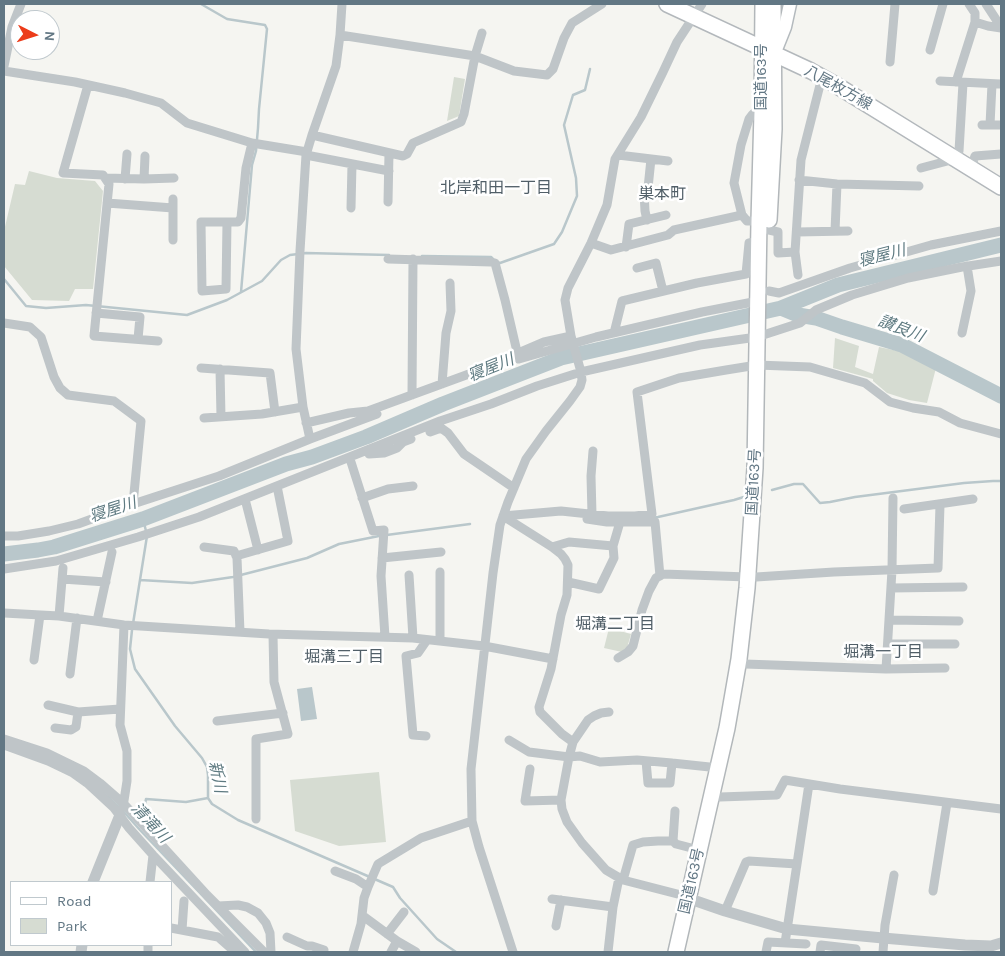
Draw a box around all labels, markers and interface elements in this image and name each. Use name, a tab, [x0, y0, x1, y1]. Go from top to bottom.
north arrow	[10, 10, 60, 60]
text: N	[41, 31, 58, 42]
street label: 国道163号	[753, 43, 771, 111]
street label: 八尾枚方線	[801, 62, 875, 114]
district label: 北岸和田一丁目	[440, 178, 552, 198]
district label: 巣本町	[638, 184, 686, 204]
water label: 寝屋川	[856, 241, 908, 271]
water label: 讃良川	[875, 311, 927, 347]
water label: 寝屋川	[465, 350, 517, 386]
street label: 国道163号	[743, 448, 765, 516]
water label: 寝屋川	[87, 493, 139, 527]
district label: 堀溝二丁目	[575, 614, 655, 634]
district label: 堀溝一丁目	[843, 642, 923, 662]
district label: 堀溝三丁目	[304, 647, 384, 667]
water label: 新川	[204, 759, 230, 795]
water label: 清滝川	[127, 799, 173, 847]
street label: 国道163号	[676, 846, 708, 916]
legend	[10, 881, 172, 946]
text: Road	[57, 892, 92, 910]
text: Park	[57, 917, 87, 935]

